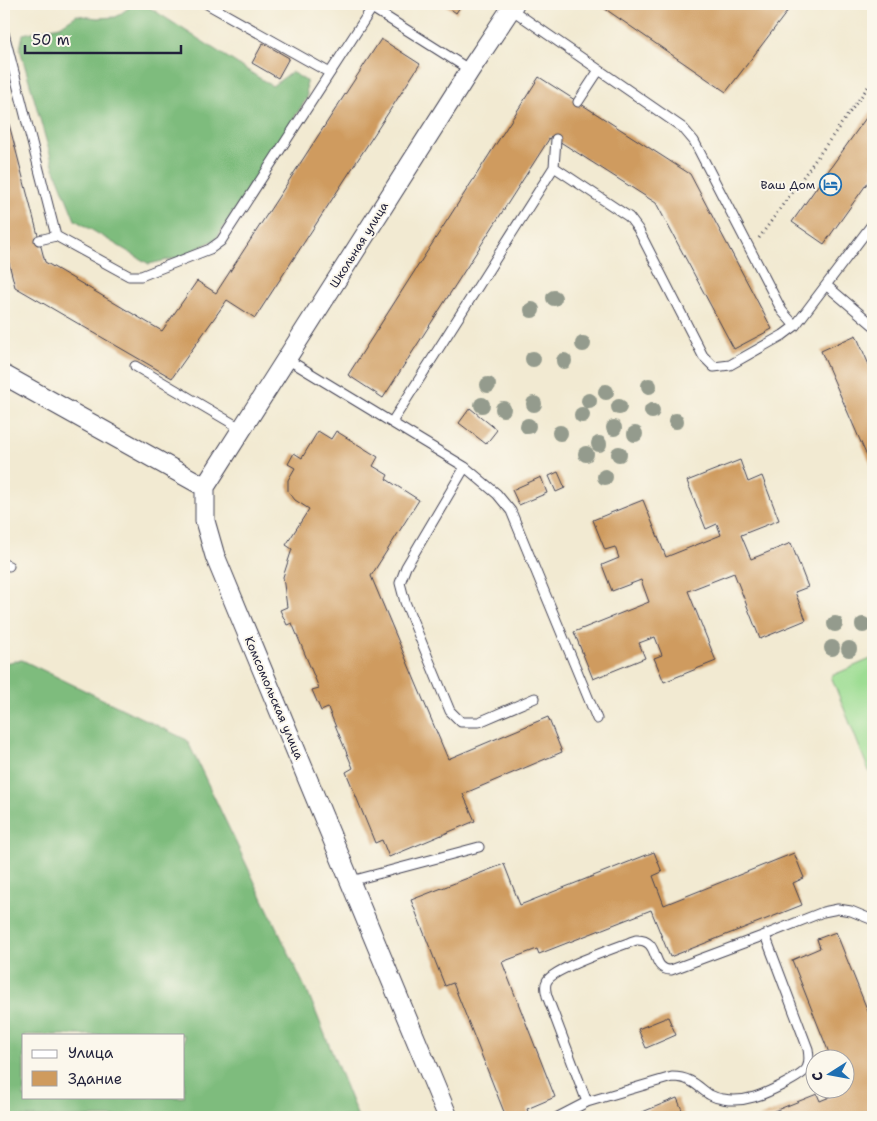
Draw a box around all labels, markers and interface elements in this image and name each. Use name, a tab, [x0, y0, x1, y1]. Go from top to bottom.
scale bar	[25, 22, 181, 54]
text: 50 m	[32, 30, 70, 50]
hotel icon: Ваш Дом	[819, 173, 843, 197]
place label: Ваш Дом	[761, 177, 815, 193]
street label: Школьная улица	[326, 198, 392, 291]
street label: Комсомольская улица	[241, 634, 307, 763]
legend	[22, 1034, 185, 1098]
text: Улица	[68, 1043, 114, 1063]
north arrow	[804, 1048, 854, 1098]
text: Здание	[68, 1069, 122, 1089]
text: С	[808, 1071, 827, 1082]

